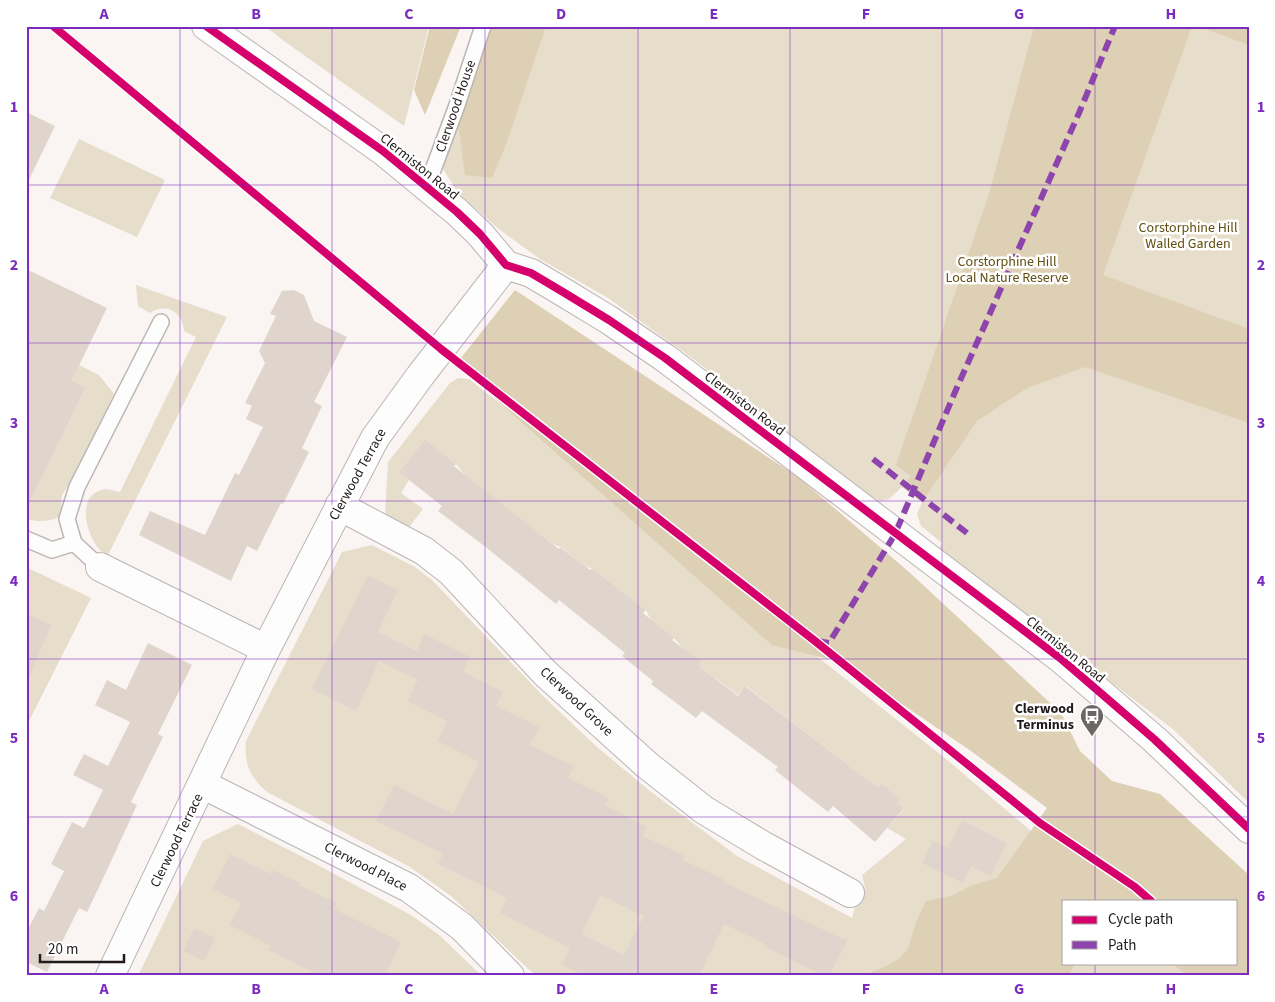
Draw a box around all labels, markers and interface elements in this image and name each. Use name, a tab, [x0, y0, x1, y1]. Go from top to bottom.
text: A	[98, 3, 109, 25]
text: B	[251, 3, 261, 25]
text: C	[404, 3, 414, 25]
text: D	[556, 3, 566, 25]
text: E	[710, 3, 718, 25]
text: F	[862, 3, 870, 25]
text: G	[1014, 3, 1024, 25]
text: H	[1166, 3, 1176, 25]
street label: Clerwood House	[431, 57, 481, 155]
text: 1	[10, 96, 18, 118]
text: 1	[1257, 96, 1265, 118]
street label: Clermiston Road	[376, 129, 463, 205]
park label: Corstorphine Hill Walled Garden	[1139, 218, 1238, 254]
park label: Corstorphine Hill Local Nature Reserve	[946, 252, 1068, 288]
text: 2	[10, 254, 18, 276]
text: 2	[1257, 254, 1265, 276]
street label: Clermiston Road	[700, 367, 789, 441]
text: 3	[10, 412, 18, 434]
text: 3	[1257, 412, 1265, 434]
street label: Clerwood Terrace	[324, 425, 391, 524]
text: 4	[10, 570, 19, 592]
text: 4	[1257, 570, 1266, 592]
street label: Clermiston Road	[1022, 612, 1109, 688]
street label: Clerwood Grove	[535, 662, 617, 741]
place label: Clerwood Terminus	[1015, 699, 1074, 735]
bus stop icon: Clerwood Terminus	[1079, 703, 1105, 737]
text: 5	[10, 727, 18, 749]
text: 5	[1257, 727, 1265, 749]
street label: Clerwood Terrace	[145, 790, 208, 891]
street label: Clerwood Place	[320, 837, 411, 896]
text: 6	[10, 885, 18, 907]
text: 6	[1257, 885, 1265, 907]
legend	[1062, 900, 1238, 964]
text: Cycle path	[1108, 909, 1173, 930]
scale bar	[40, 932, 124, 964]
text: Path	[1108, 935, 1136, 956]
text: 20 m	[48, 939, 78, 960]
text: A	[98, 978, 109, 1000]
text: B	[251, 978, 261, 1000]
text: C	[404, 978, 414, 1000]
text: D	[556, 978, 566, 1000]
text: E	[710, 978, 718, 1000]
text: F	[862, 978, 870, 1000]
text: G	[1014, 978, 1024, 1000]
text: H	[1166, 978, 1176, 1000]

